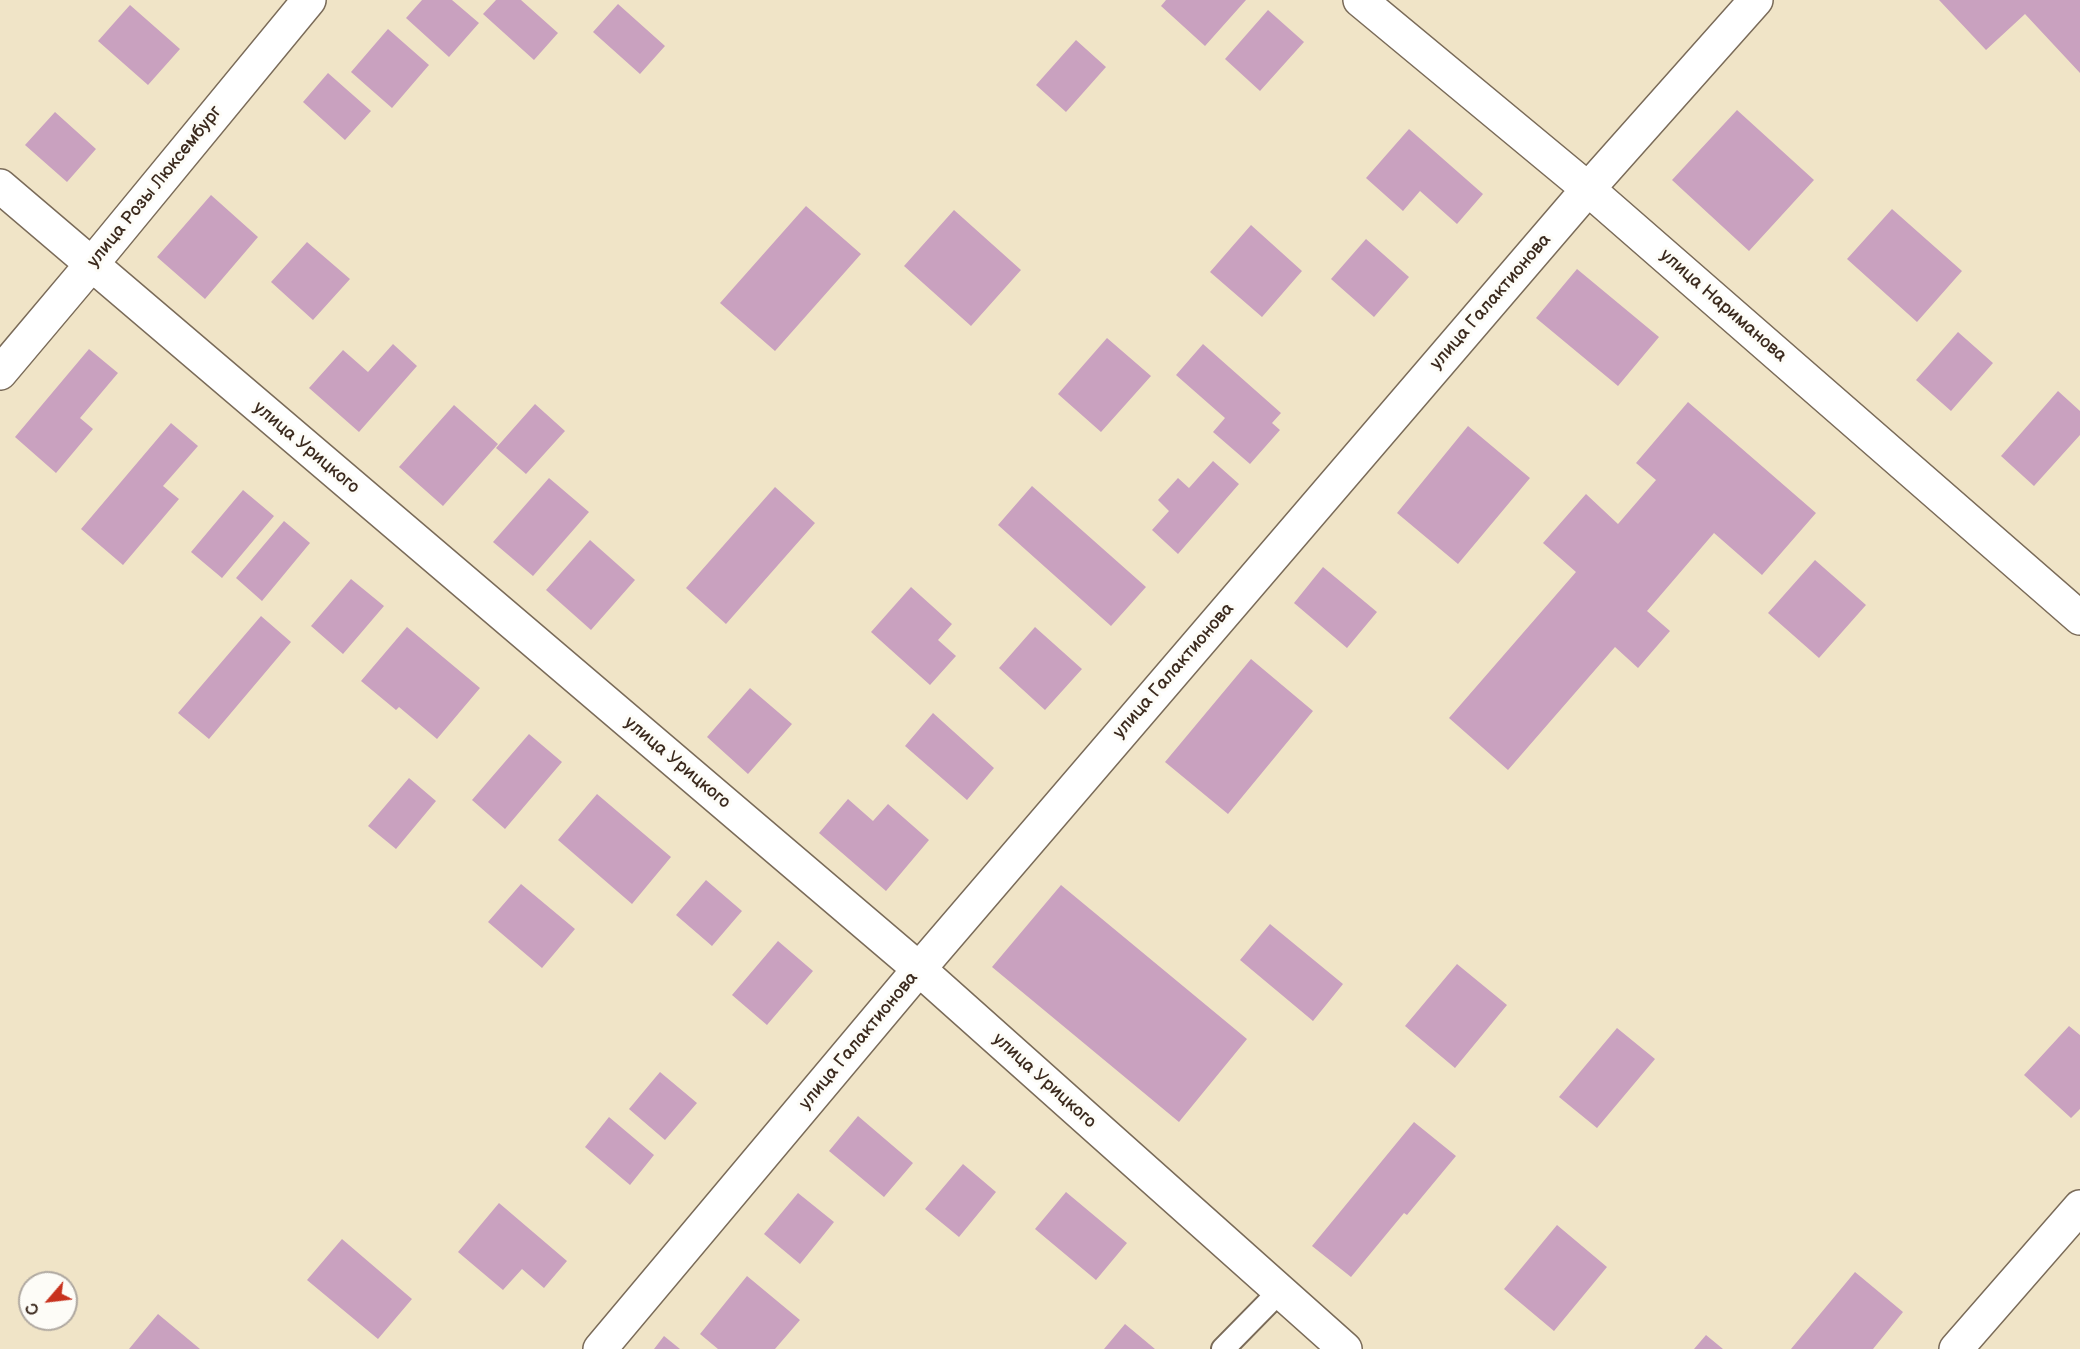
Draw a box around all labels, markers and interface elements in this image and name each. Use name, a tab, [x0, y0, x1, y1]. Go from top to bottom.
street label: улица Розы Люксембург	[83, 102, 227, 272]
street label: улица Галактионова	[1426, 230, 1556, 374]
street label: улица Нариманова	[1655, 245, 1791, 367]
street label: улица Урицкого	[249, 397, 363, 499]
street label: улица Галактионова	[1109, 599, 1239, 743]
street label: улица Урицкого	[620, 712, 734, 814]
street label: улица Галактионова	[795, 968, 923, 1114]
street label: улица Урицкого	[988, 1029, 1100, 1133]
north arrow	[18, 1271, 78, 1331]
text: С	[22, 1299, 44, 1318]

